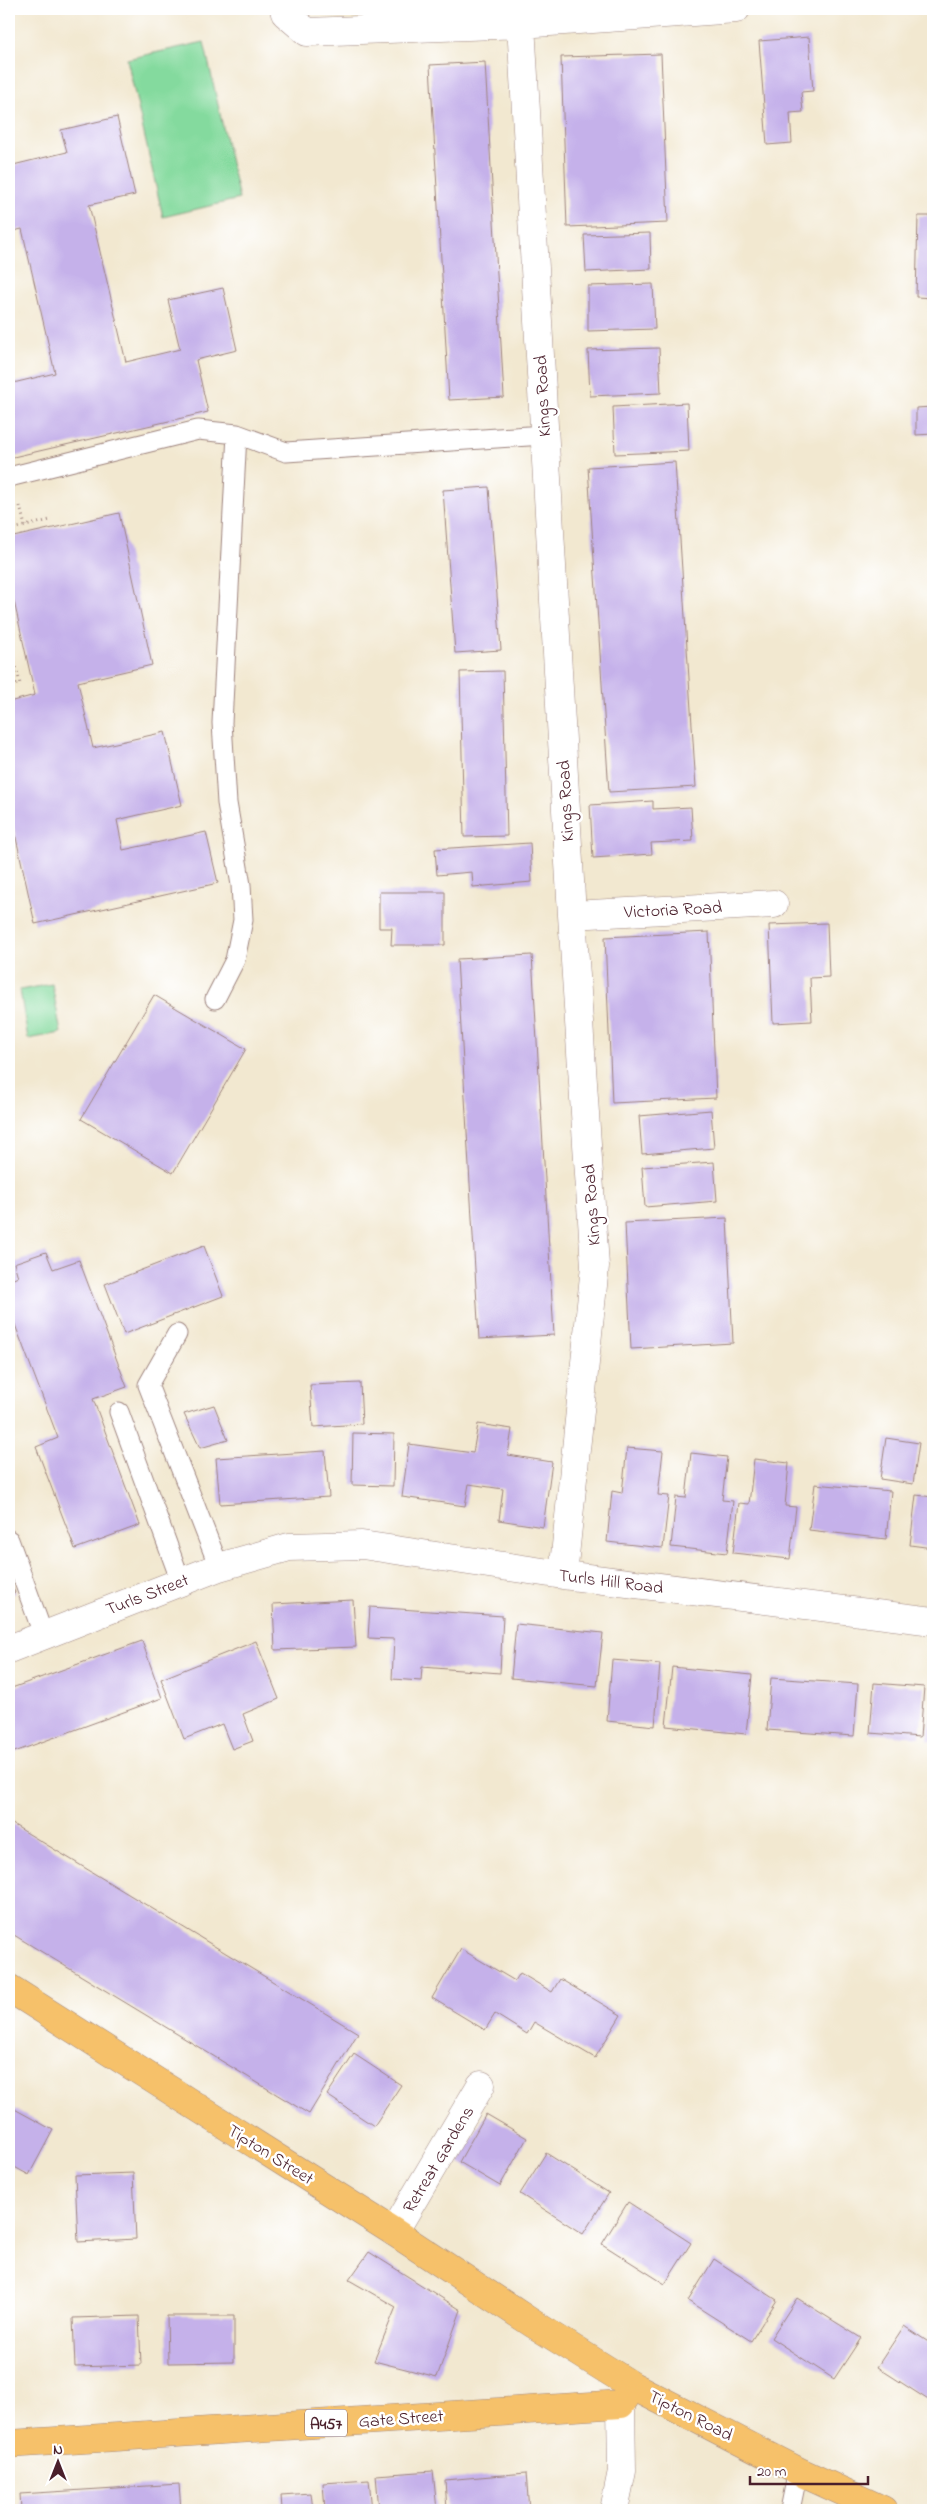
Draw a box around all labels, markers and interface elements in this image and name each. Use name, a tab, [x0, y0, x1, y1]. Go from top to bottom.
street label: Kings Road	[529, 354, 560, 437]
street label: Kings Road	[552, 759, 583, 842]
street label: Victoria Road	[622, 895, 723, 927]
street label: Kings Road	[577, 1163, 610, 1247]
street label: Turls Hill Road	[557, 1564, 665, 1602]
street label: Turls Street	[102, 1568, 193, 1624]
street label: Retreat Gardens	[397, 2102, 482, 2218]
street label: Tipton Street	[222, 2119, 318, 2193]
street label: Tipton Road	[644, 2384, 737, 2449]
street label: Gate Street	[358, 2404, 444, 2436]
road number: A457	[305, 2410, 347, 2436]
north arrow	[32, 2436, 82, 2486]
text: N	[53, 2440, 63, 2461]
scale bar	[750, 2454, 867, 2486]
text: 20 m	[757, 2461, 787, 2483]

